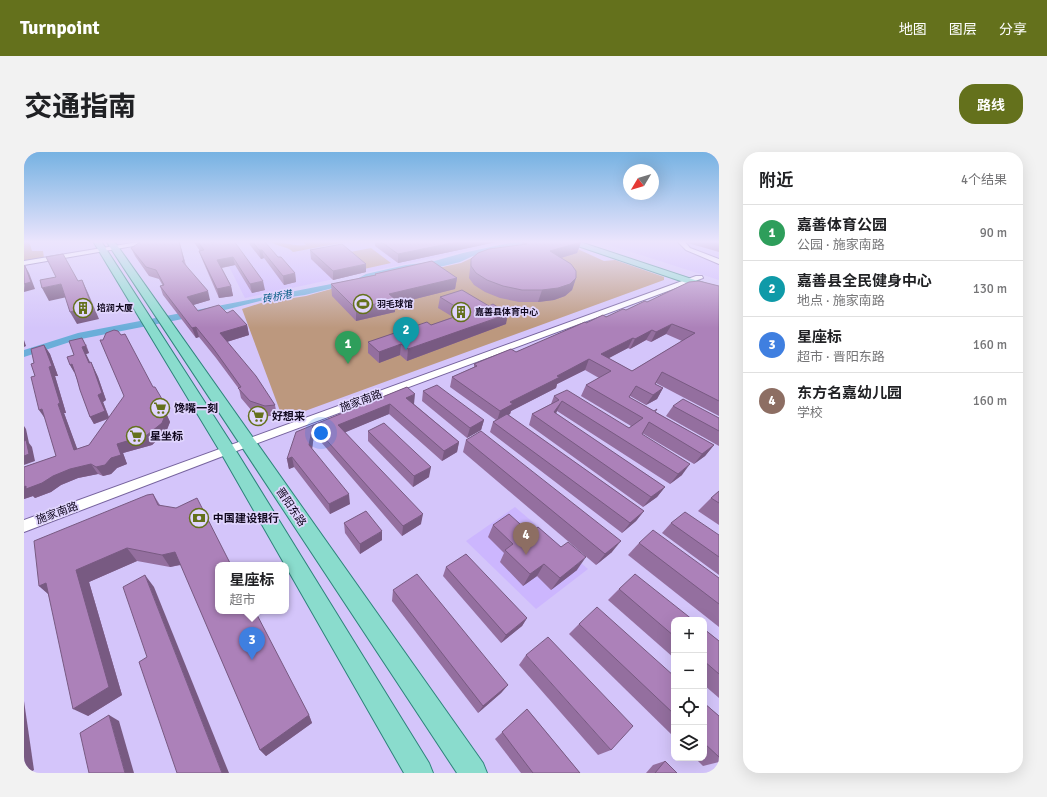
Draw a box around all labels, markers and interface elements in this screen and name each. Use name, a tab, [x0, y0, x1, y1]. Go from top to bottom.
text: Turnpoint	[20, 16, 100, 40]
text: 地图	[899, 21, 927, 38]
text: 图层	[949, 21, 977, 38]
text: 分享	[999, 21, 1027, 38]
button: 路线	[959, 84, 1023, 124]
text: 交通指南	[24, 90, 136, 124]
north arrow	[623, 164, 659, 200]
text: 附近	[759, 170, 793, 191]
text: 4个结果	[961, 172, 1007, 188]
text: 嘉善体育公园	[797, 216, 887, 234]
text: 1	[768, 225, 776, 241]
text: 90 m	[980, 225, 1007, 241]
text: 公园 · 施家南路	[797, 237, 885, 253]
text: 嘉善县全民健身中心	[797, 272, 932, 290]
text: 2	[768, 281, 776, 297]
text: 130 m	[973, 281, 1007, 297]
water label: 砖桥港	[261, 288, 295, 306]
sports icon: 羽毛球馆	[352, 293, 374, 315]
text: 地点 · 施家南路	[797, 293, 885, 309]
building icon: 培润大厦	[72, 297, 94, 319]
place label: 羽毛球馆	[377, 299, 413, 310]
building icon: 嘉善县体育中心	[450, 301, 472, 323]
place label: 培润大厦	[97, 302, 133, 314]
place label: 嘉善县体育中心	[475, 307, 538, 318]
pin: 2	[393, 317, 419, 350]
text: 星座标	[797, 328, 842, 346]
pin: 1	[335, 331, 361, 364]
text: 3	[768, 337, 776, 353]
text: 160 m	[973, 337, 1007, 353]
text: 超市 · 晋阳东路	[797, 349, 885, 365]
text: 东方名嘉幼儿园	[797, 384, 902, 402]
street label: 施家南路	[338, 387, 384, 415]
text: 4	[768, 393, 776, 409]
text: 160 m	[973, 393, 1007, 409]
supermarket icon: 馋嘴一刻	[149, 397, 171, 419]
place label: 馋嘴一刻	[174, 402, 218, 415]
supermarket icon: 好想来	[247, 405, 269, 427]
text: 学校	[797, 405, 823, 421]
place label: 好想来	[272, 410, 305, 423]
your location	[311, 423, 331, 443]
supermarket icon: 星坐标	[125, 425, 147, 447]
place label: 星坐标	[150, 430, 183, 443]
street label: 晋阳东路	[273, 485, 309, 529]
street label: 施家南路	[34, 499, 80, 527]
bank icon: 中国建设银行	[188, 507, 210, 529]
place label: 中国建设银行	[213, 512, 279, 525]
pin: 4	[513, 522, 539, 555]
popup	[215, 562, 289, 614]
text: 星座标	[229, 571, 275, 589]
text: 超市	[229, 592, 256, 608]
map controls	[671, 617, 707, 761]
button: +	[671, 617, 707, 653]
pin: 3	[239, 627, 265, 660]
button: −	[671, 653, 707, 689]
button: locate	[671, 689, 707, 725]
button: layers	[671, 725, 707, 761]

